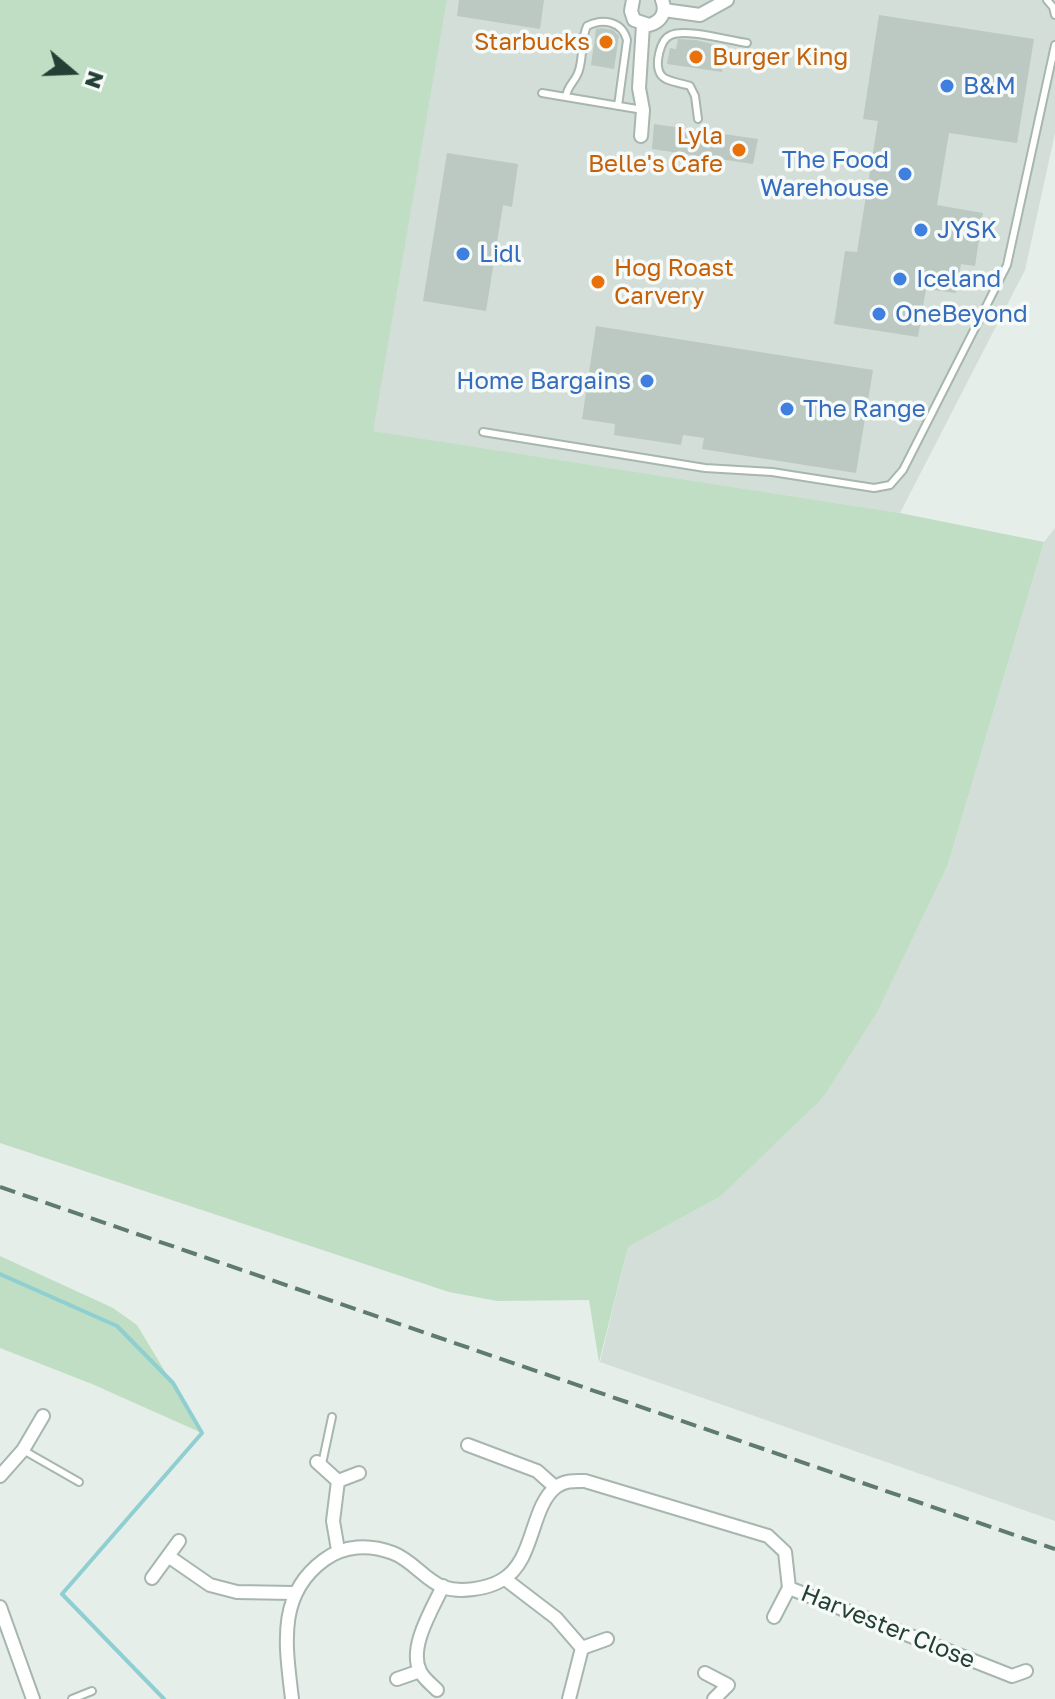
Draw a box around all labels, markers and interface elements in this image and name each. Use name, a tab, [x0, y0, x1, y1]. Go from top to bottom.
place label: Starbucks	[474, 28, 590, 56]
north arrow	[32, 32, 112, 112]
marker: Starbucks	[597, 33, 615, 51]
place label: Burger King	[712, 43, 848, 71]
marker: Burger King	[687, 48, 705, 66]
text: N	[80, 68, 111, 92]
place label: B&M	[963, 72, 1016, 100]
marker: B&M	[938, 77, 956, 95]
place label: Lyla Belle's Cafe	[588, 122, 723, 178]
marker: Lyla Belle's Cafe	[730, 141, 748, 159]
place label: The Food Warehouse	[760, 146, 889, 202]
marker: The Food Warehouse	[896, 165, 914, 183]
place label: JYSK	[937, 216, 997, 244]
marker: JYSK	[912, 221, 930, 239]
place label: Lidl	[479, 240, 522, 268]
marker: Lidl	[454, 245, 472, 263]
place label: Hog Roast Carvery	[614, 254, 734, 310]
place label: Iceland	[916, 265, 1001, 293]
marker: Iceland	[891, 270, 909, 288]
marker: Hog Roast Carvery	[589, 273, 607, 291]
place label: OneBeyond	[895, 300, 1028, 328]
marker: OneBeyond	[870, 305, 888, 323]
place label: Home Bargains	[456, 367, 631, 395]
marker: Home Bargains	[638, 372, 656, 390]
place label: The Range	[803, 395, 926, 423]
marker: The Range	[778, 400, 796, 418]
street label: Harvester Close	[797, 1579, 979, 1675]

